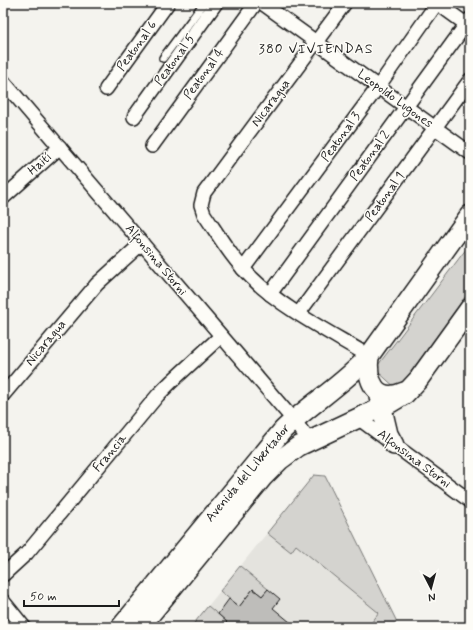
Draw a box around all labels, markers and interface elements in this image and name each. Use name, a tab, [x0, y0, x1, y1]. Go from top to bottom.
street label: Peatonal 6	[113, 17, 161, 75]
street label: Peatonal 5	[151, 31, 199, 89]
district label: 380 VIVIENDAS	[259, 40, 373, 58]
street label: Peatonal 4	[180, 45, 229, 103]
street label: Leopoldo Lugones	[353, 66, 436, 133]
street label: Nicaragua	[248, 76, 294, 130]
street label: Peatonal 3	[317, 109, 365, 165]
street label: Peatonal 2	[346, 127, 394, 184]
street label: Haití	[24, 149, 56, 179]
street label: Peatonal 1	[361, 169, 409, 225]
street label: Alfonsina Storni	[120, 221, 191, 300]
street label: Nicaragua	[22, 316, 70, 370]
street label: Avenida del Libertador	[202, 420, 294, 526]
street label: Alfonsina Storni	[373, 426, 454, 494]
street label: Francia	[89, 430, 131, 476]
north arrow	[411, 568, 451, 608]
scale bar	[24, 582, 119, 608]
text: 50 m	[30, 589, 57, 605]
text: N	[428, 590, 436, 604]

